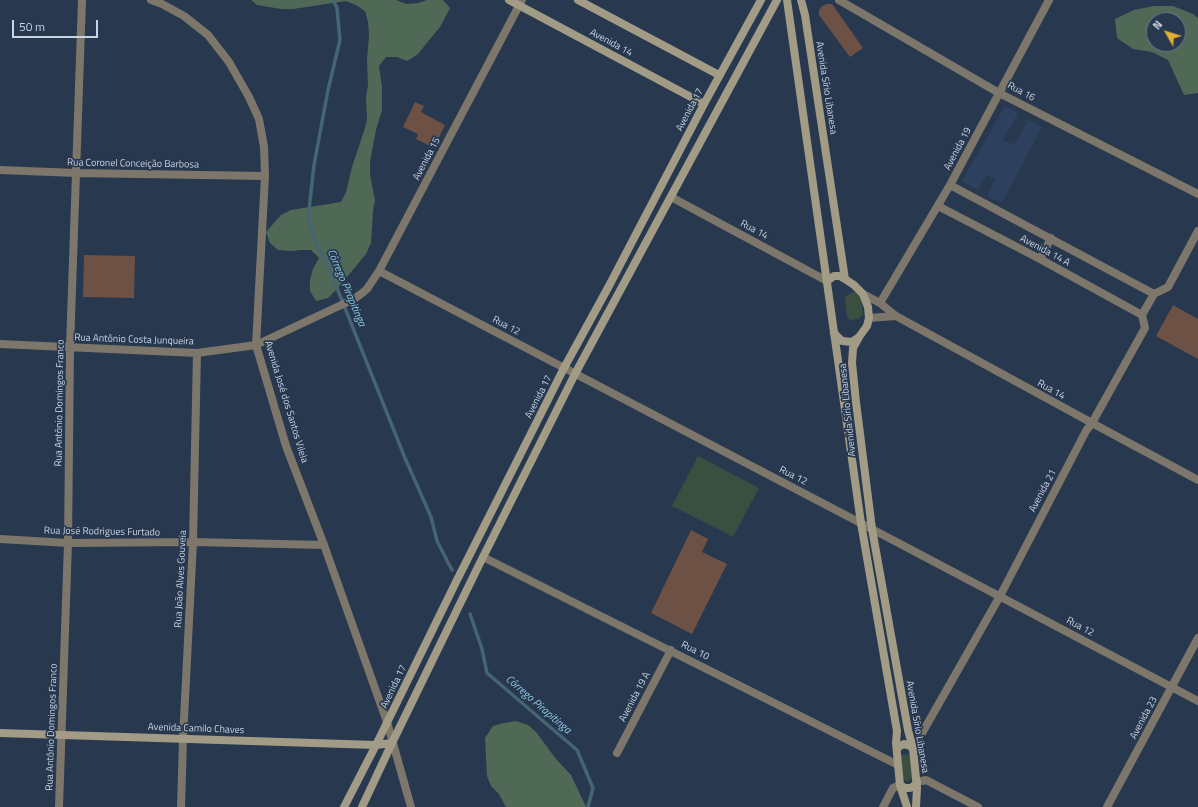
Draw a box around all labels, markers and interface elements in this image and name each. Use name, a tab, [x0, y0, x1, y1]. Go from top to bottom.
scale bar	[14, 12, 100, 38]
north arrow	[1146, 12, 1186, 52]
text: 50 m	[19, 17, 45, 36]
text: N	[1149, 17, 1166, 33]
street label: Avenida 14	[588, 27, 634, 59]
street label: Avenida Sírio Libanesa	[813, 41, 839, 135]
street label: Rua 16	[1005, 80, 1037, 104]
street label: Avenida 17	[674, 87, 706, 133]
street label: Avenida 19	[942, 126, 974, 172]
street label: Avenida 15	[411, 136, 443, 182]
street label: Rua Coronel Conceição Barbosa	[67, 157, 199, 171]
street label: Rua 14	[738, 218, 770, 242]
street label: Avenida 14 A	[1018, 233, 1072, 269]
water label: Córrego Pirapitinga	[324, 247, 368, 329]
street label: Rua 12	[490, 314, 522, 338]
street label: Rua Antônio Costa Junqueira	[74, 332, 194, 348]
street label: Rua Antônio Domingos Franco	[53, 339, 67, 467]
street label: Avenida José dos Santos Vilela	[262, 339, 310, 465]
street label: Avenida Sírio Libanesa	[837, 363, 859, 457]
street label: Avenida 17	[523, 373, 555, 421]
street label: Rua 14	[1035, 378, 1067, 402]
street label: Rua 12	[777, 464, 809, 488]
street label: Avenida 21	[1027, 468, 1059, 514]
street label: Rua José Rodrigues Furtado	[44, 525, 160, 539]
street label: Rua João Alves Gouveia	[172, 530, 190, 628]
street label: Rua 12	[1064, 615, 1096, 639]
street label: Rua 10	[679, 639, 711, 663]
street label: Rua Antônio Domingos Franco	[44, 663, 60, 791]
street label: Avenida 17	[378, 663, 410, 711]
street label: Avenida 19 A	[617, 670, 653, 724]
water label: Córrego Pirapitinga	[503, 673, 573, 737]
street label: Avenida Sírio Libanesa	[903, 680, 931, 774]
street label: Avenida 23	[1128, 695, 1160, 741]
street label: Avenida Camilo Chaves	[148, 721, 244, 737]

